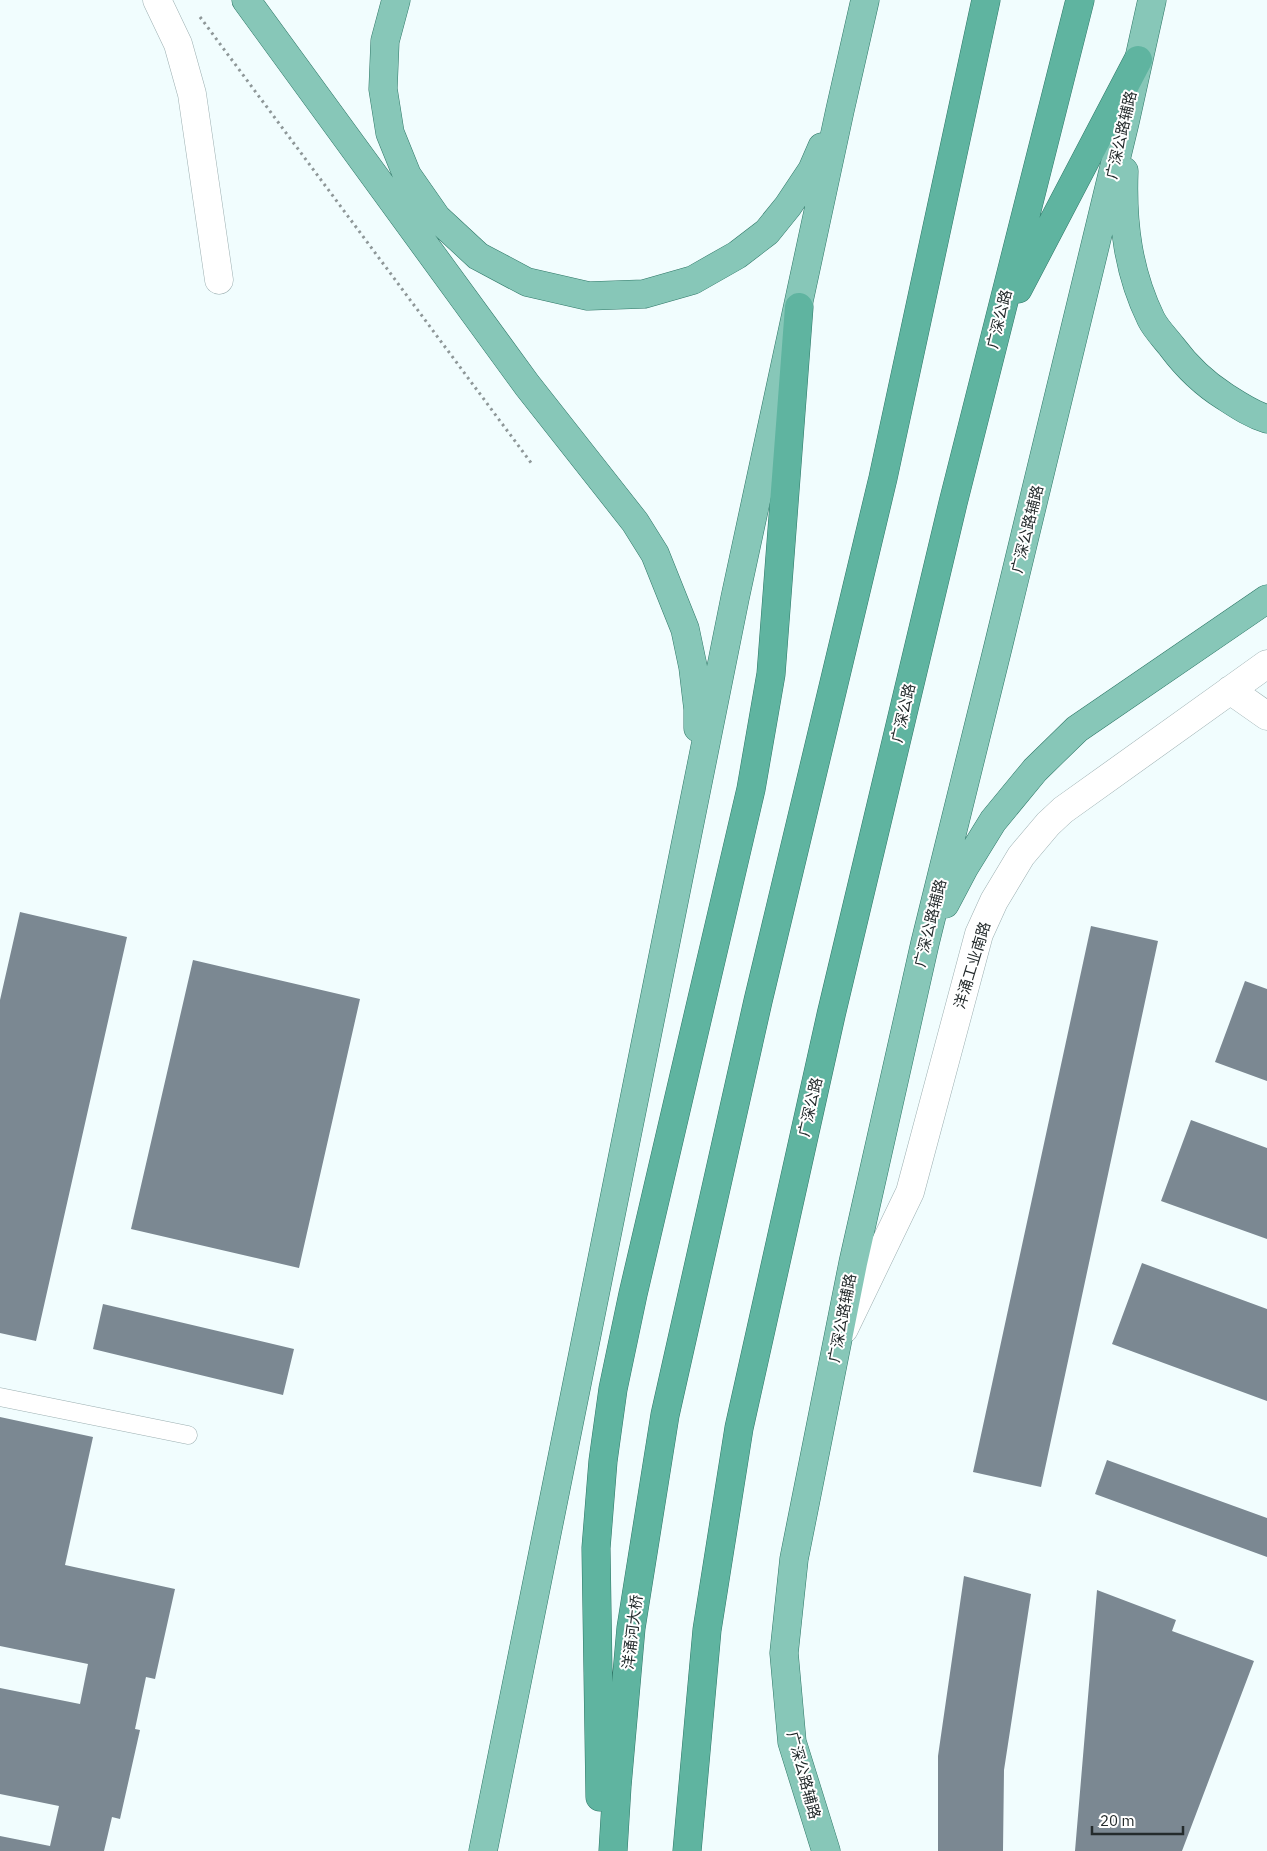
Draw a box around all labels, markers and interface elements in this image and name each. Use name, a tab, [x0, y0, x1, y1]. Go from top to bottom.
street label: 广深公路辅路	[1102, 89, 1140, 181]
street label: 广深公路	[983, 288, 1015, 350]
street label: 广深公路辅路	[1007, 483, 1047, 575]
street label: 广深公路	[887, 682, 919, 744]
street label: 广深公路辅路	[910, 877, 950, 969]
street label: 洋涌工业南路	[950, 919, 994, 1011]
street label: 广深公路	[794, 1076, 826, 1138]
street label: 广深公路辅路	[824, 1272, 860, 1364]
street label: 洋涌河大桥	[618, 1594, 646, 1670]
street label: 广深公路辅路	[783, 1729, 825, 1821]
scale bar	[1092, 1804, 1183, 1836]
text: 20 m	[1100, 1811, 1135, 1830]

